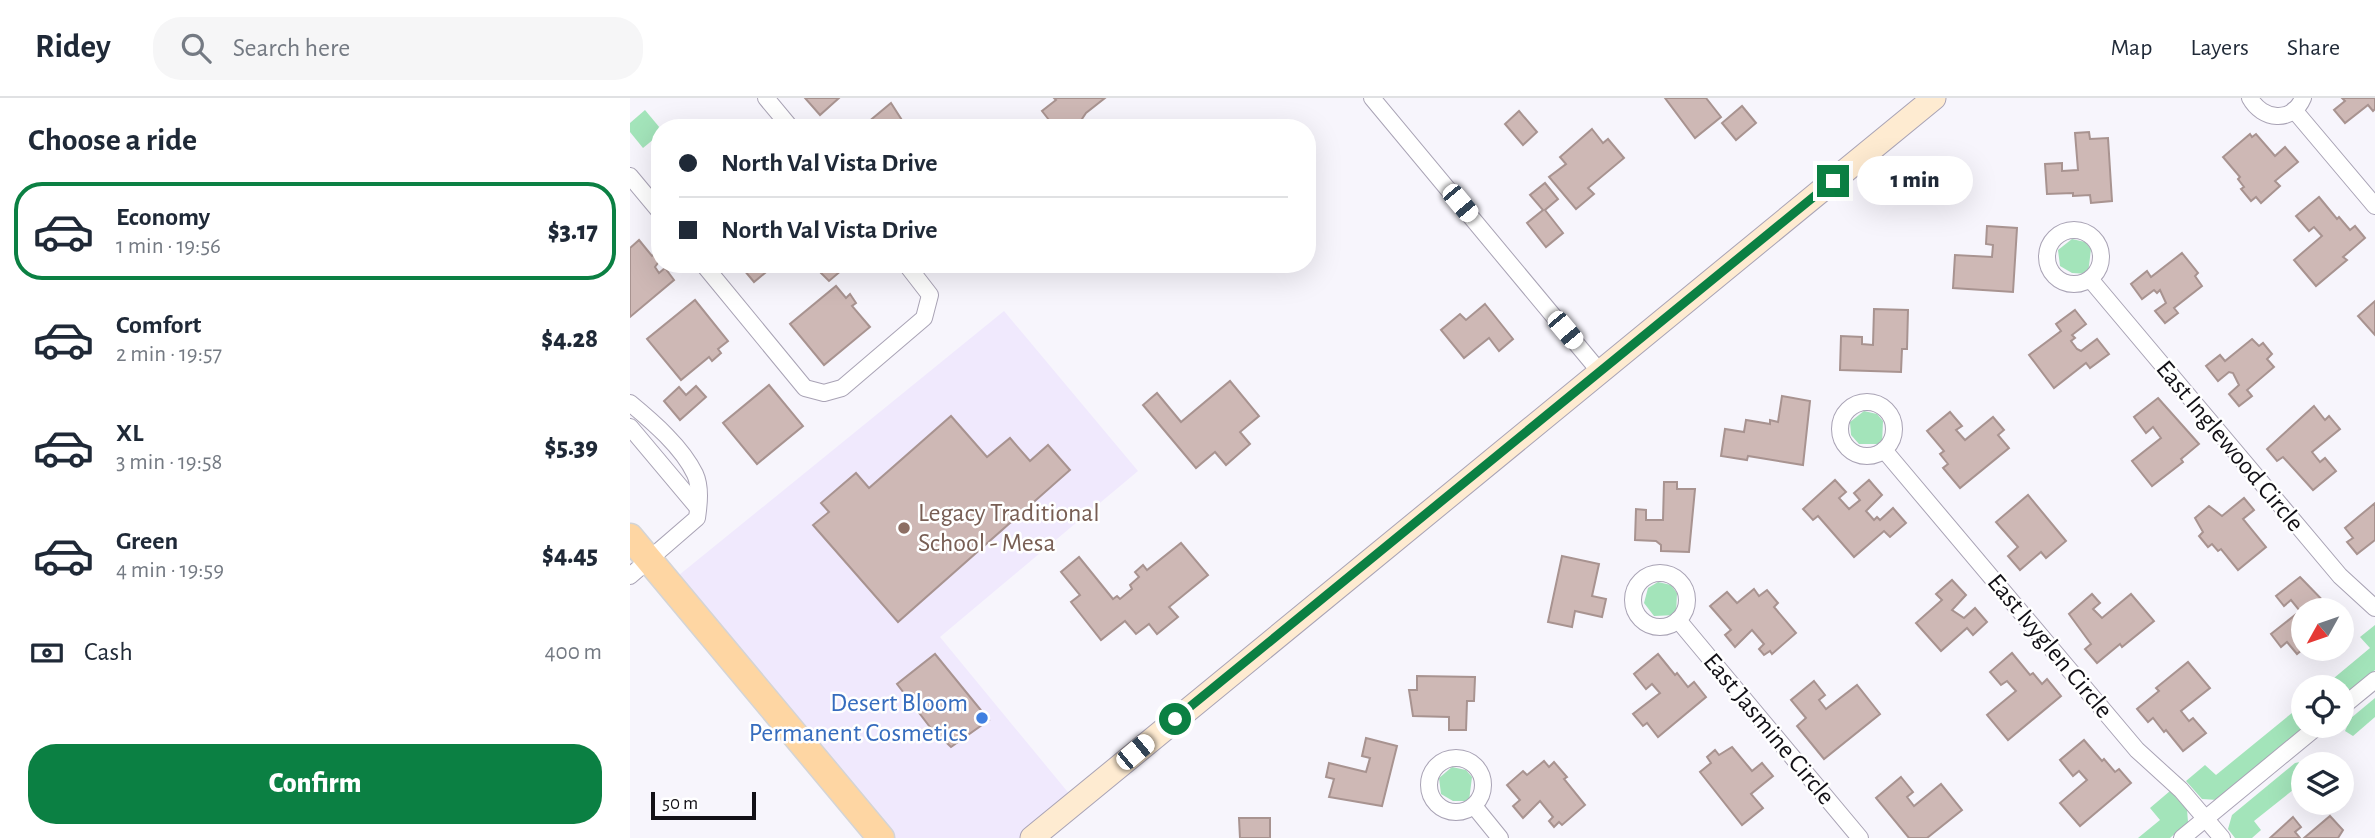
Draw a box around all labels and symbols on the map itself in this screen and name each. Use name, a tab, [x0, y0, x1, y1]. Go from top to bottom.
callout: 1 min	[1858, 156, 1973, 206]
route end	[1817, 165, 1849, 197]
car	[1439, 180, 1482, 226]
car	[1544, 307, 1587, 353]
street label: East Inglewood Circle	[2151, 355, 2309, 537]
place label: Legacy Traditional School - Mesa	[918, 500, 1100, 556]
marker: Legacy Traditional School - Mesa	[896, 520, 912, 536]
street label: East Ivyglen Circle	[1982, 569, 2118, 723]
north arrow	[2291, 598, 2354, 662]
street label: East Jasmine Circle	[1698, 648, 1840, 810]
place label: Desert Bloom Permanent Cosmetics	[749, 690, 968, 746]
route start	[1159, 703, 1191, 735]
marker: Desert Bloom Permanent Cosmetics	[974, 710, 990, 726]
car	[1113, 730, 1158, 774]
scale bar	[651, 789, 756, 821]

